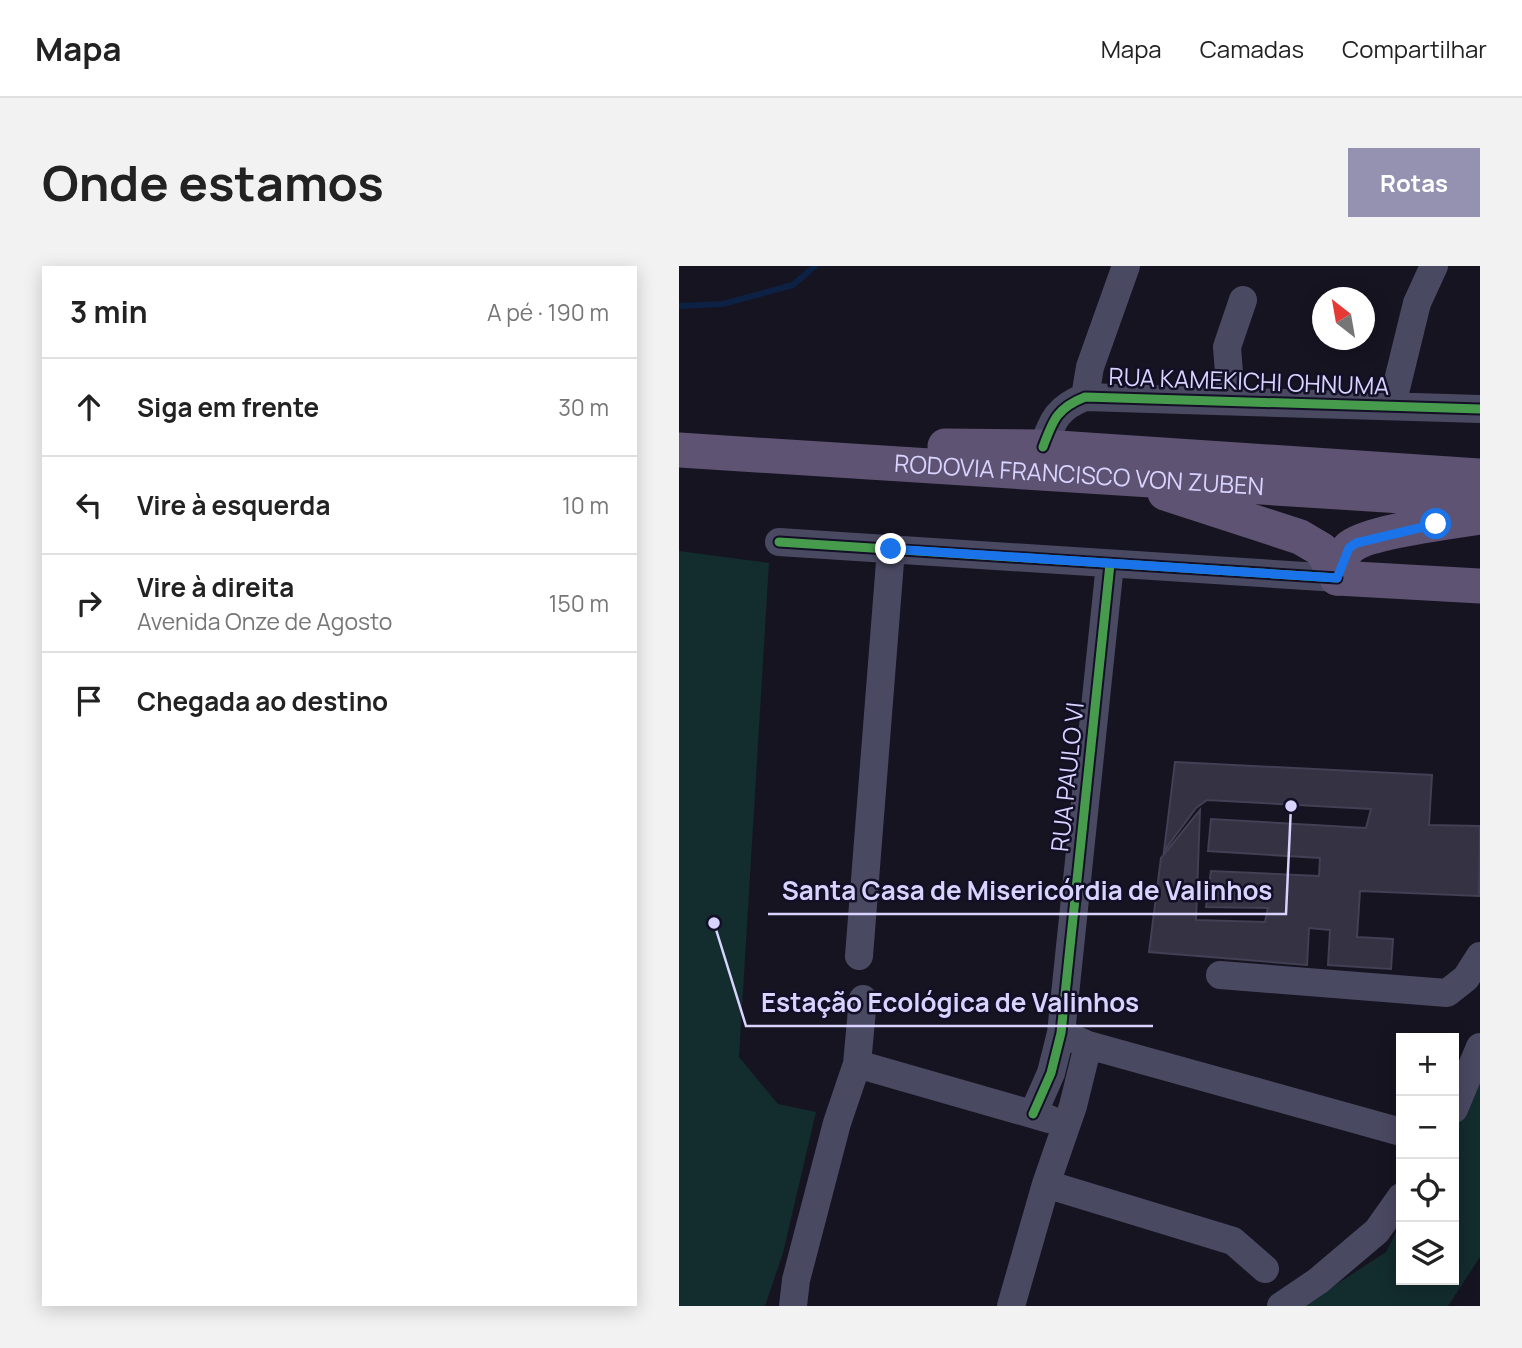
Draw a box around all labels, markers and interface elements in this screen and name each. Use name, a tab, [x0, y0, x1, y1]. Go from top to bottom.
text: Mapa	[35, 26, 122, 71]
text: Mapa	[1101, 32, 1162, 65]
text: Camadas	[1200, 32, 1304, 65]
text: Compartilhar	[1342, 32, 1487, 65]
button: Rotas	[1348, 148, 1480, 217]
text: Onde estamos	[42, 149, 384, 216]
north arrow	[1312, 287, 1375, 350]
text: 3 min	[70, 291, 148, 332]
text: A pé · 190 m	[487, 296, 609, 328]
street label: RUA KAMEKICHI OHNUMA	[1108, 359, 1390, 402]
icon: ahead	[70, 388, 108, 426]
text: Siga em frente	[137, 389, 319, 425]
text: 30 m	[558, 391, 609, 423]
street label: RODOVIA FRANCISCO VON ZUBEN	[893, 446, 1265, 502]
icon: left	[70, 486, 108, 524]
text: Vire à esquerda	[137, 487, 330, 523]
text: 10 m	[562, 489, 609, 521]
route start	[1420, 508, 1451, 539]
route end	[875, 533, 906, 564]
text: Vire à direita	[137, 569, 294, 605]
icon: right	[70, 584, 108, 622]
text: 150 m	[549, 587, 609, 619]
text: Avenida Onze de Agosto	[137, 605, 392, 637]
icon: arrive	[70, 682, 108, 720]
text: Chegada ao destino	[137, 683, 388, 719]
street label: RUA PAULO VI	[1042, 700, 1091, 853]
callout: Santa Casa de Misericórdia de Valinhos	[768, 867, 1286, 914]
text: Santa Casa de Misericórdia de Valinhos	[782, 872, 1272, 908]
callout: Estação Ecológica de Valinhos	[746, 979, 1153, 1026]
text: Estação Ecológica de Valinhos	[761, 984, 1139, 1020]
map controls	[1396, 1033, 1459, 1285]
button: +	[1396, 1033, 1459, 1096]
button: −	[1396, 1096, 1459, 1159]
button: locate	[1396, 1159, 1459, 1222]
button: layers	[1396, 1222, 1459, 1285]

